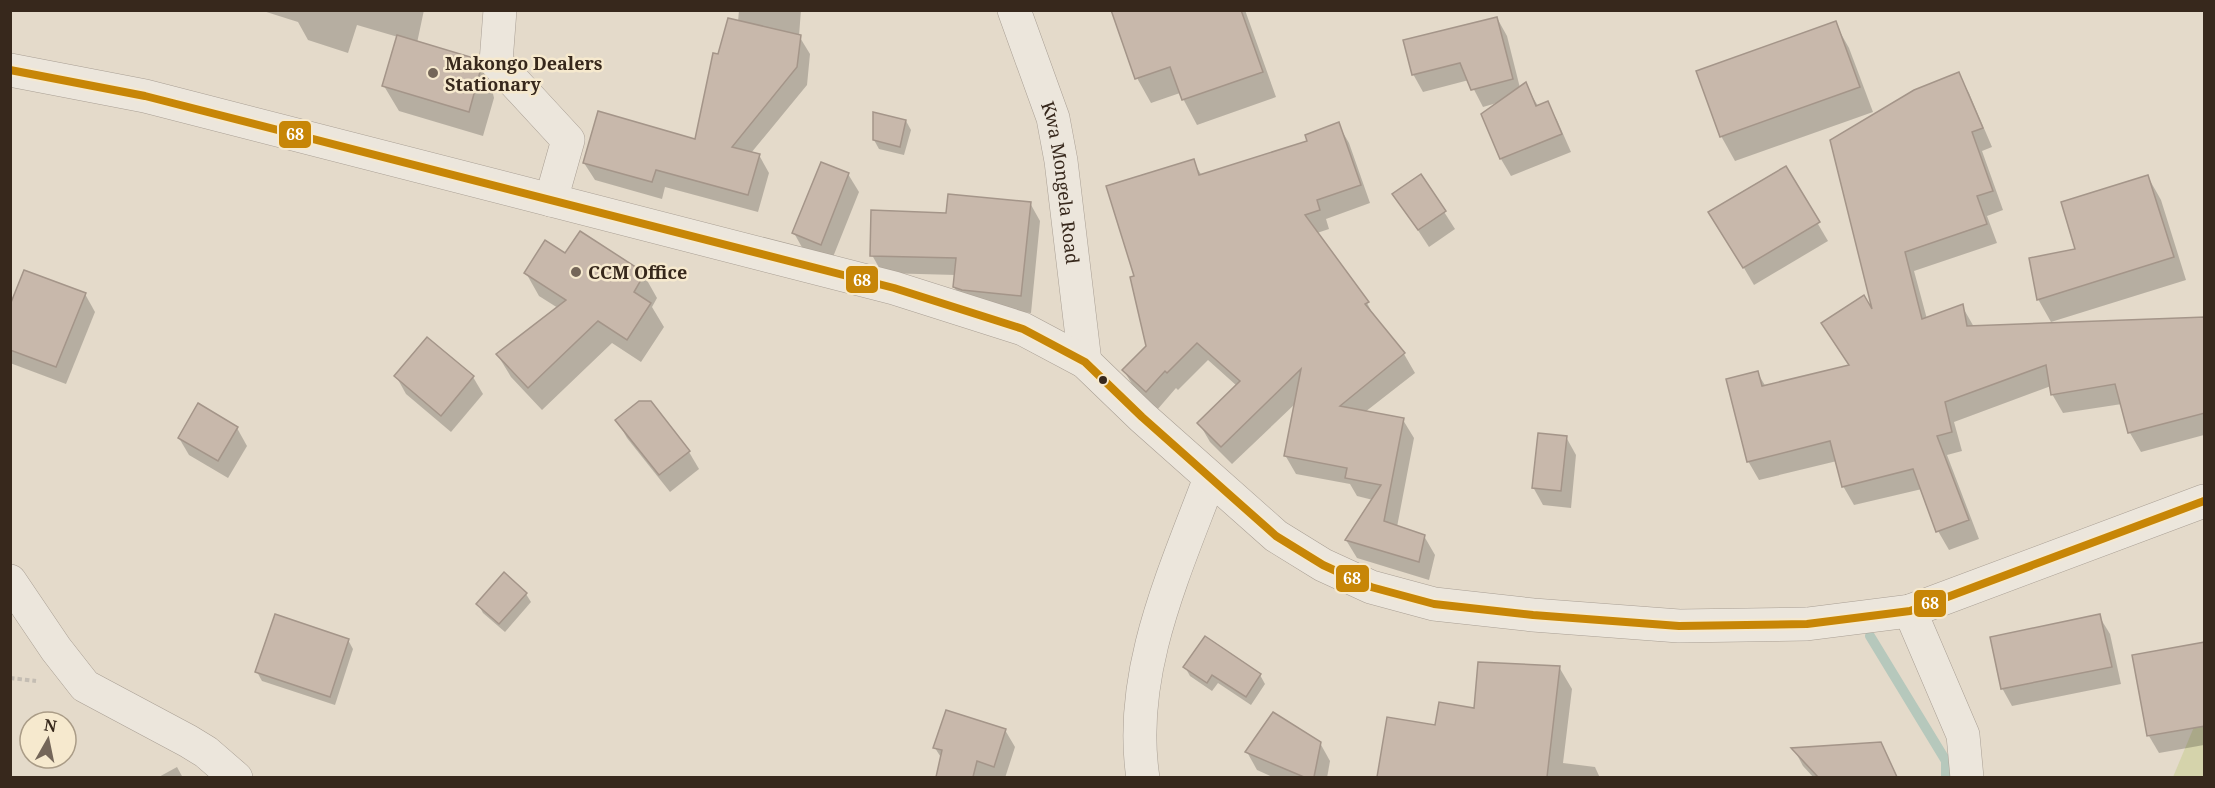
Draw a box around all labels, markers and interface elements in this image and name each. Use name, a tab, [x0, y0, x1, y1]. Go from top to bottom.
place label: Makongo Dealers Stationary	[445, 51, 603, 96]
marker: Makongo Dealers Stationary	[426, 66, 440, 80]
street label: Kwa Mongela Road	[1036, 98, 1085, 265]
line badge: 68	[278, 120, 312, 149]
text: 68	[286, 123, 304, 145]
place label: CCM Office	[588, 260, 687, 284]
marker: CCM Office	[569, 265, 583, 279]
line badge: 68	[845, 265, 879, 294]
text: 68	[853, 269, 871, 291]
unlabelled marker	[1097, 374, 1109, 386]
line badge: 68	[1335, 564, 1370, 593]
text: 68	[1343, 567, 1361, 589]
line badge: 68	[1913, 589, 1947, 618]
text: 68	[1921, 592, 1939, 614]
north arrow	[18, 710, 78, 770]
text: N	[42, 713, 59, 737]

